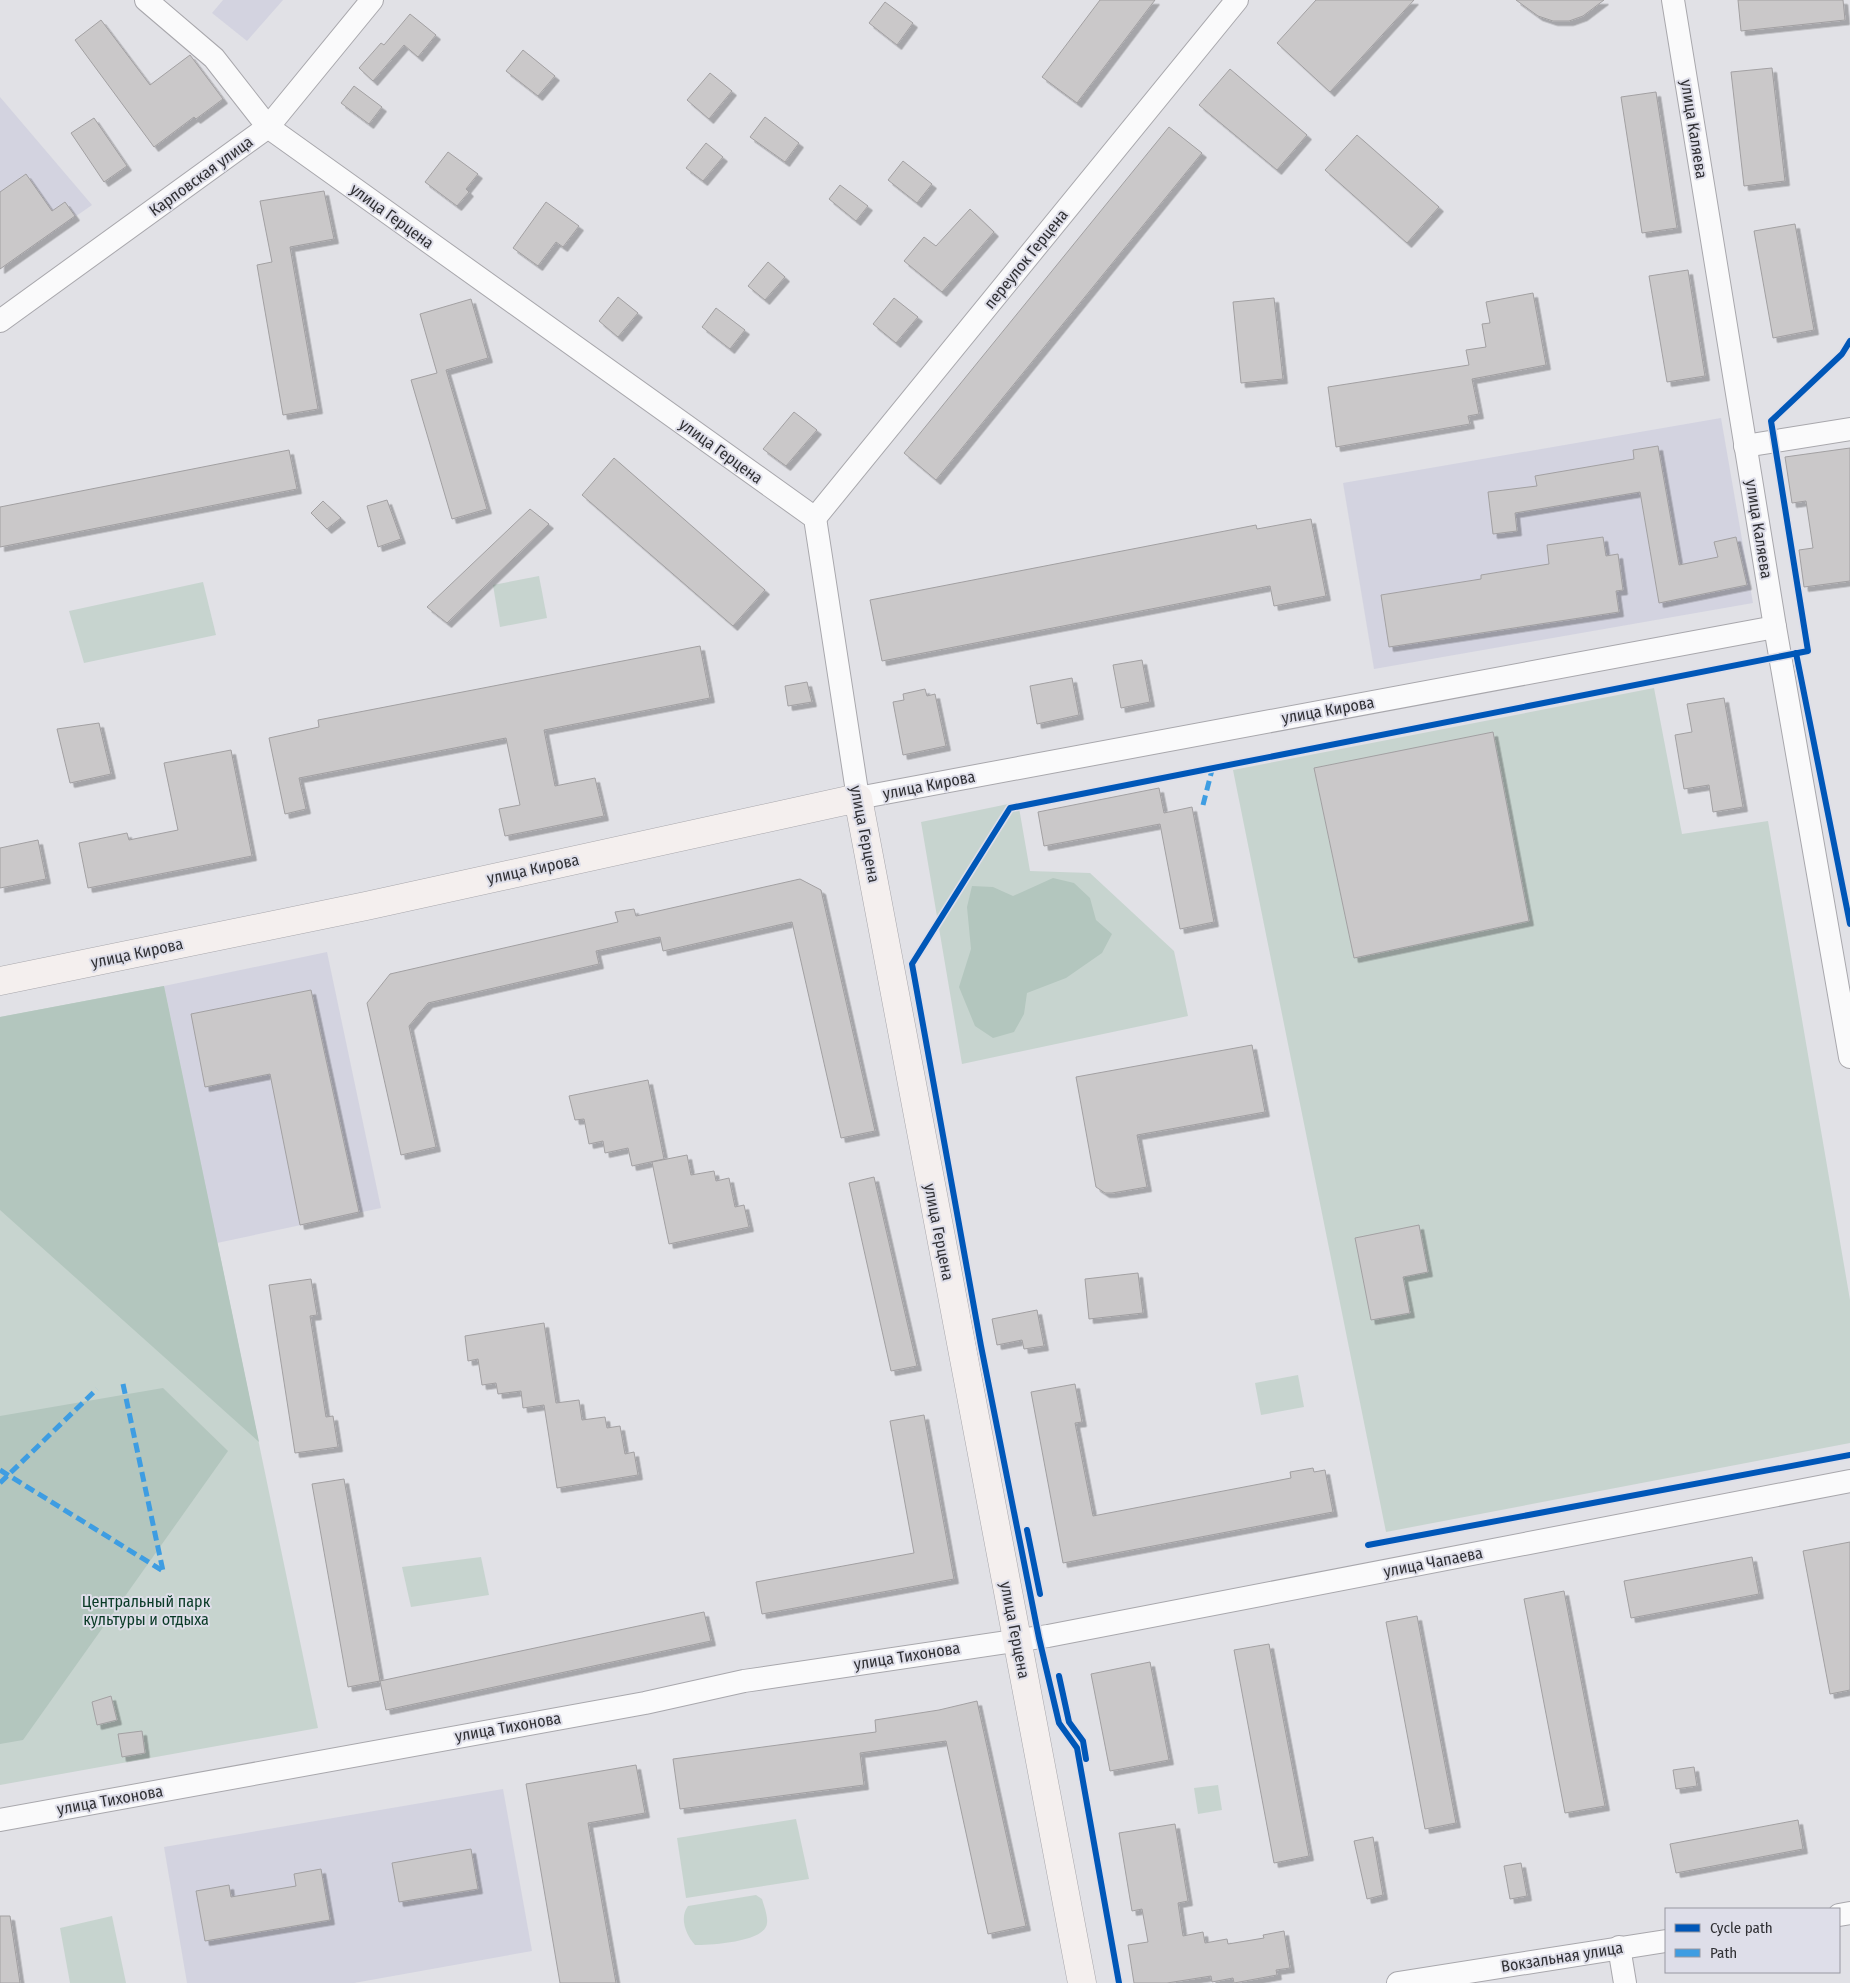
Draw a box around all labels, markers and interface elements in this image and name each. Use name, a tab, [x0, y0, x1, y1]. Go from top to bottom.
street label: улица Каляева	[1677, 78, 1711, 180]
street label: Карповская улица	[145, 132, 257, 220]
street label: улица Герцена	[347, 179, 438, 253]
street label: переулок Герцена	[980, 205, 1072, 313]
street label: улица Герцена	[676, 414, 767, 488]
street label: улица Каляева	[1742, 478, 1776, 580]
street label: улица Кирова	[1280, 692, 1376, 727]
street label: улица Кирова	[881, 767, 977, 803]
street label: улица Герцена	[846, 784, 884, 884]
street label: улица Кирова	[485, 850, 581, 888]
street label: улица Кирова	[89, 934, 185, 972]
street label: улица Герцена	[920, 1182, 958, 1282]
street label: улица Чапаева	[1382, 1543, 1484, 1581]
street label: улица Герцена	[996, 1580, 1034, 1680]
park label: Центральный парк культуры и отдыха	[82, 1592, 211, 1629]
street label: улица Тихонова	[853, 1638, 962, 1674]
street label: улица Тихонова	[454, 1708, 563, 1746]
street label: улица Тихонова	[56, 1781, 165, 1819]
legend	[1665, 1908, 1840, 1973]
text: Cycle path	[1710, 1919, 1773, 1937]
street label: Вокзальная улица	[1500, 1938, 1625, 1976]
text: Path	[1710, 1944, 1737, 1962]

